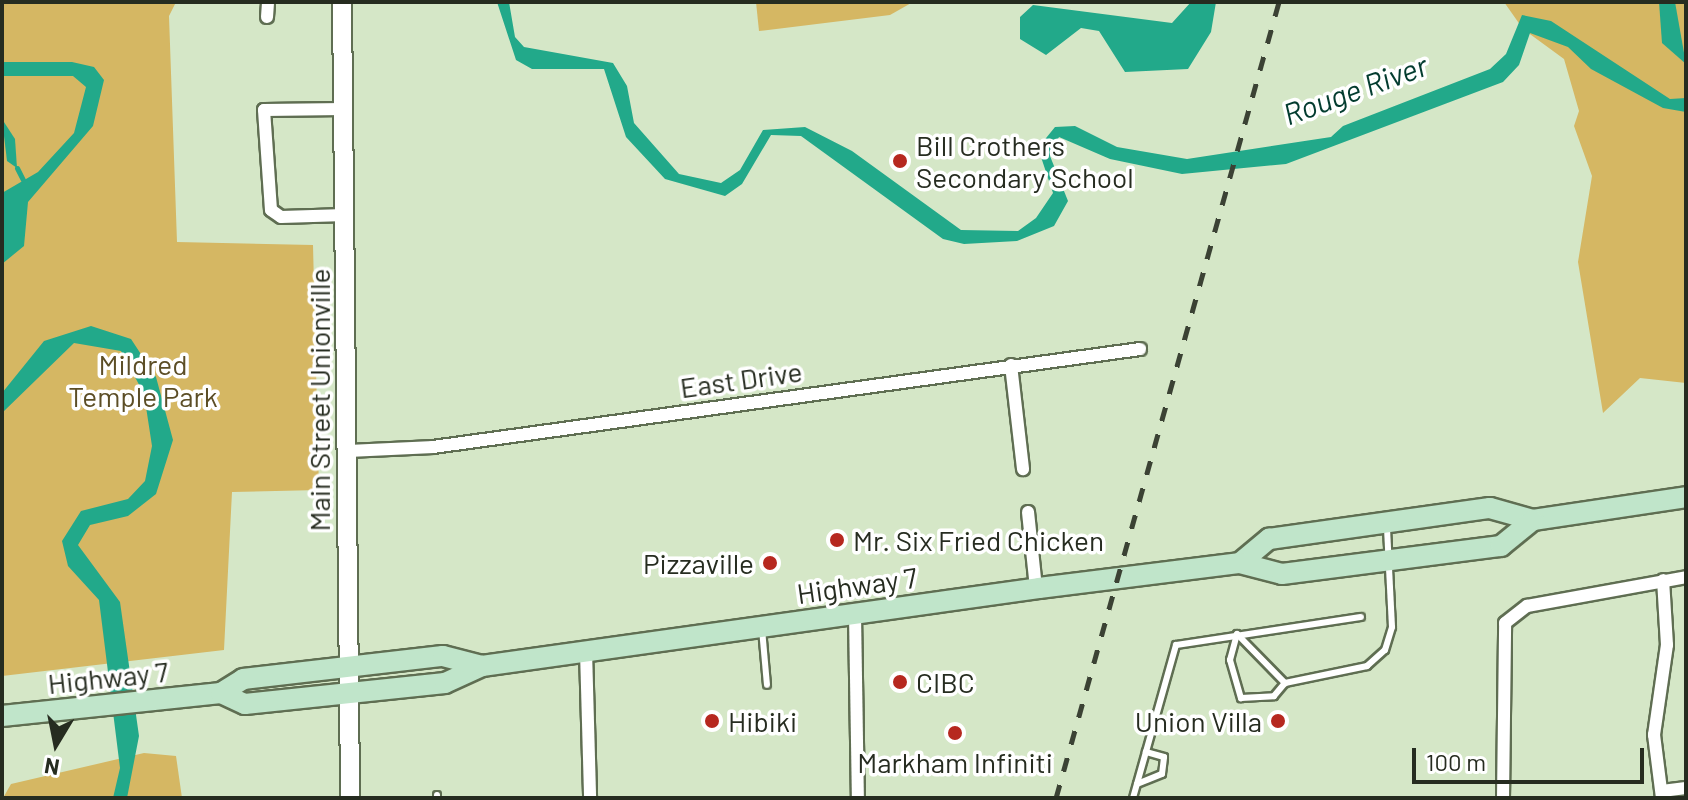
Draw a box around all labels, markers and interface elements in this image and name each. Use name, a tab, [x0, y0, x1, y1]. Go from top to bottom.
water label: Rouge River	[1278, 46, 1432, 132]
place label: Bill Crothers Secondary School	[916, 128, 1134, 194]
marker: Bill Crothers Secondary School	[891, 152, 909, 170]
street label: Main Street Unionville	[302, 269, 336, 531]
park label: Mildred Temple Park	[68, 347, 218, 413]
street label: East Drive	[678, 354, 804, 404]
place label: Mr. Six Fried Chicken	[853, 523, 1104, 557]
marker: Mr. Six Fried Chicken	[828, 531, 846, 549]
place label: Pizzaville	[643, 546, 754, 580]
marker: Pizzaville	[761, 554, 779, 572]
street label: Highway 7	[795, 560, 919, 610]
street label: Highway 7	[46, 654, 170, 700]
place label: CIBC	[916, 665, 975, 699]
marker: CIBC	[891, 673, 909, 691]
north arrow	[16, 704, 96, 784]
place label: Hibiki	[728, 704, 797, 738]
place label: Union Villa	[1135, 704, 1262, 738]
marker: Hibiki	[703, 712, 721, 730]
marker: Union Villa	[1269, 712, 1287, 730]
marker: Markham Infiniti	[946, 724, 964, 742]
scale bar	[1416, 732, 1648, 782]
place label: Markham Infiniti	[857, 745, 1053, 779]
text: 100 m	[1426, 747, 1486, 776]
text: N	[42, 754, 61, 782]

